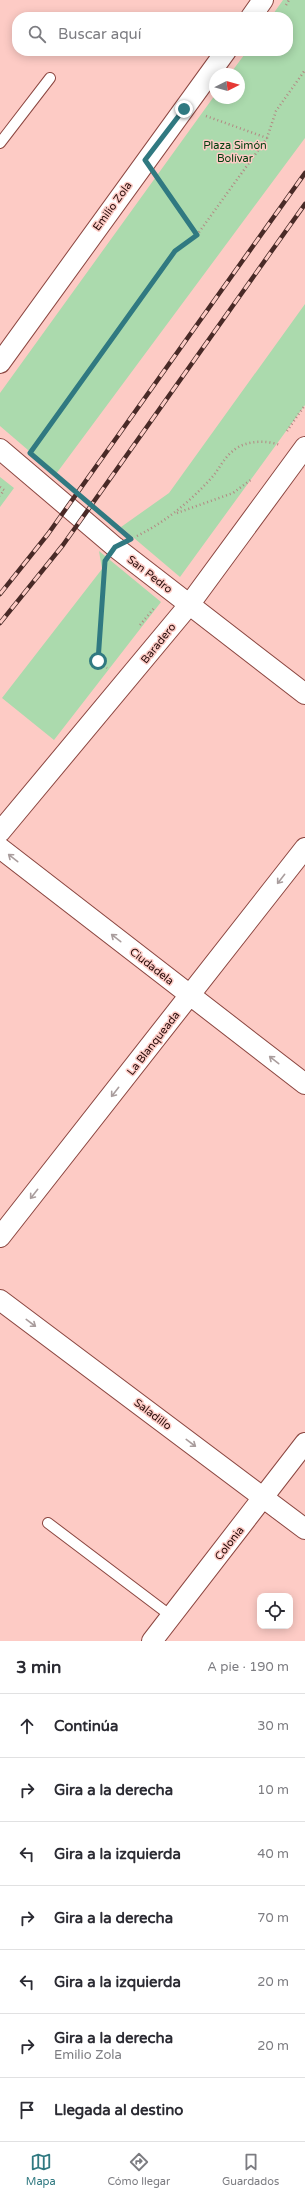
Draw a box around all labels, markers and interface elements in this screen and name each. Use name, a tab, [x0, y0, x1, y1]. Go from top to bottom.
search box	[12, 12, 293, 56]
icon: search	[26, 23, 48, 45]
text: Buscar aquí	[58, 25, 141, 43]
north arrow	[209, 68, 245, 104]
route end	[175, 100, 193, 118]
park label: Plaza Simón Bolívar	[203, 139, 267, 165]
street label: Emilio Zola	[90, 179, 135, 233]
street label: San Pedro	[125, 553, 175, 596]
street label: Baradero	[138, 620, 179, 666]
route start	[89, 652, 107, 670]
one-way arrow	[8, 854, 19, 862]
one-way arrow	[277, 873, 285, 884]
one-way arrow	[110, 934, 121, 942]
street label: Ciudadela	[127, 945, 176, 988]
street label: La Blanqueada	[124, 1009, 182, 1078]
one-way arrow	[269, 1056, 280, 1064]
one-way arrow	[110, 1086, 119, 1097]
one-way arrow	[30, 1188, 39, 1199]
one-way arrow	[26, 1319, 37, 1327]
street label: Saladillo	[131, 1396, 174, 1433]
one-way arrow	[186, 1439, 197, 1447]
street label: Colonia	[212, 1524, 247, 1563]
map controls	[257, 1593, 293, 1629]
button: locate	[257, 1593, 293, 1629]
text: 3 min	[16, 1657, 61, 1678]
text: A pie · 190 m	[207, 1659, 289, 1675]
icon: ahead	[16, 1715, 38, 1737]
text: Continúa	[54, 1717, 118, 1735]
text: 30 m	[257, 1718, 289, 1734]
icon: right	[16, 1779, 38, 1801]
text: Gira a la derecha	[54, 1781, 173, 1799]
text: 10 m	[257, 1782, 289, 1798]
icon: left	[16, 1843, 38, 1865]
text: Gira a la izquierda	[54, 1845, 181, 1863]
text: 40 m	[257, 1846, 289, 1862]
icon: right	[16, 1907, 38, 1929]
text: Gira a la derecha	[54, 1909, 173, 1927]
text: 70 m	[257, 1910, 289, 1926]
icon: left	[16, 1971, 38, 1993]
text: Gira a la izquierda	[54, 1973, 181, 1991]
text: 20 m	[257, 1974, 289, 1990]
text: Gira a la derecha	[54, 2029, 173, 2047]
icon: right	[16, 2035, 38, 2057]
text: 20 m	[257, 2038, 289, 2054]
text: Emilio Zola	[54, 2047, 122, 2063]
icon: arrive	[16, 2099, 38, 2121]
text: Llegada al destino	[54, 2101, 183, 2119]
tab: Mapa	[26, 2151, 56, 2188]
tab: Cómo llegar	[107, 2151, 170, 2188]
tab: Guardados	[222, 2151, 279, 2188]

